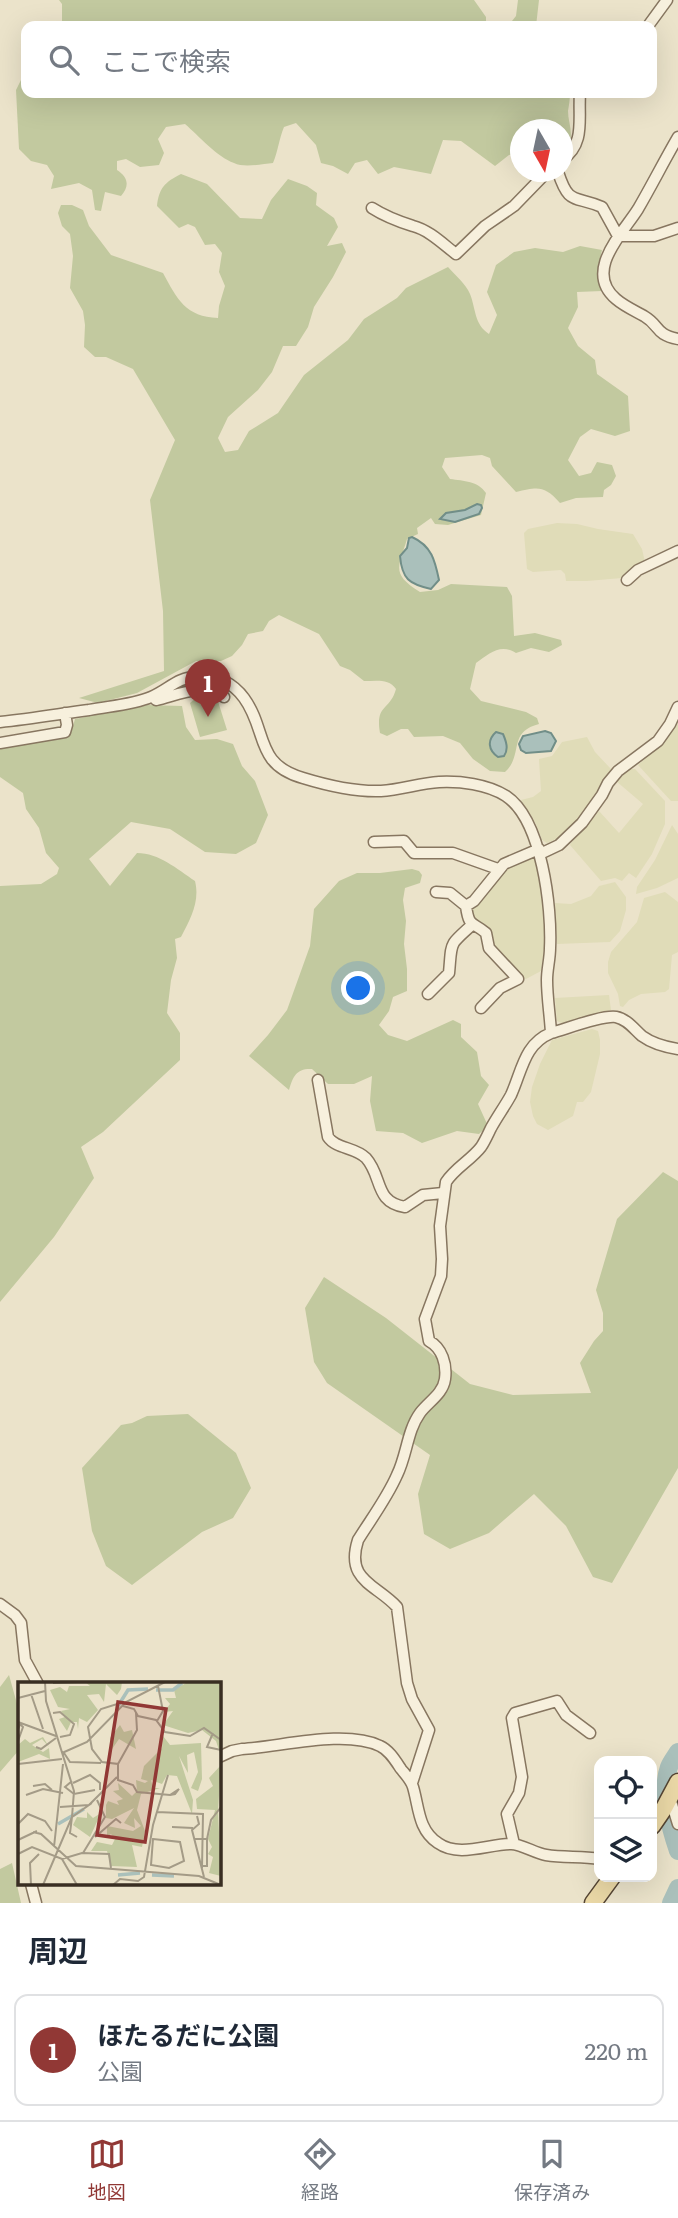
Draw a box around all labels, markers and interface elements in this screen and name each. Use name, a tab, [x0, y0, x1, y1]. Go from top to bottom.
search box	[21, 21, 657, 98]
text: ここで検索	[101, 40, 231, 79]
icon: search	[45, 41, 83, 79]
north arrow	[510, 119, 573, 182]
pin: 1	[185, 659, 231, 717]
your location	[341, 971, 375, 1005]
inset map	[18, 1682, 220, 1885]
map controls	[594, 1756, 657, 1882]
button: locate	[594, 1756, 657, 1819]
button: layers	[594, 1819, 657, 1882]
text: 周辺	[28, 1927, 88, 1971]
text: ほたるだに公園	[97, 2014, 279, 2053]
text: 1	[48, 2033, 58, 2067]
text: 220 m	[584, 2033, 648, 2067]
text: 公園	[97, 2053, 143, 2087]
tab: 地図	[88, 2135, 126, 2205]
tab: 経路	[301, 2135, 339, 2205]
tab: 保存済み	[514, 2135, 590, 2205]

